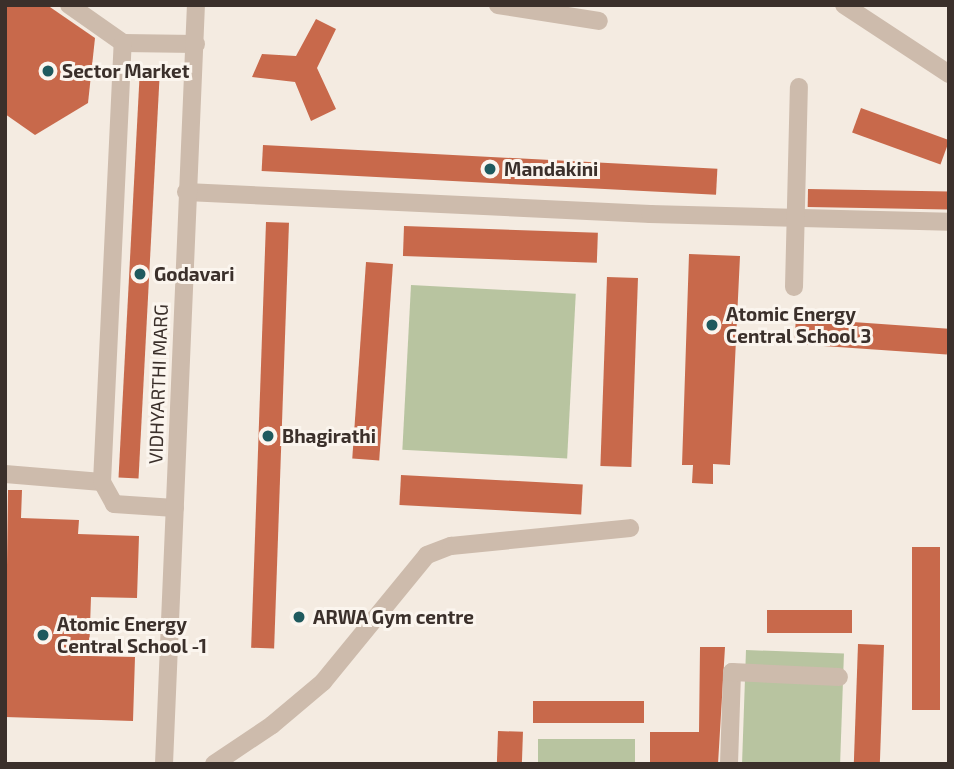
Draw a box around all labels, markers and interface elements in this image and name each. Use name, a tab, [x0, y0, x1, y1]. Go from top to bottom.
place label: Sector Market	[62, 60, 190, 82]
marker: Sector Market	[40, 63, 56, 79]
place label: Mandakini	[504, 158, 598, 180]
marker: Mandakini	[482, 161, 498, 177]
place label: Godavari	[154, 263, 234, 285]
marker: Godavari	[132, 266, 148, 282]
place label: Atomic Energy Central School 3	[726, 303, 872, 347]
street label: VIDHYARTHI MARG	[144, 304, 172, 464]
marker: Atomic Energy Central School 3	[704, 317, 720, 333]
place label: Bhagirathi	[282, 425, 376, 447]
marker: Bhagirathi	[260, 428, 276, 444]
place label: ARWA Gym centre	[313, 606, 474, 628]
marker: ARWA Gym centre	[291, 609, 307, 625]
place label: Atomic Energy Central School -1	[57, 613, 208, 657]
marker: Atomic Energy Central School -1	[35, 627, 51, 643]

